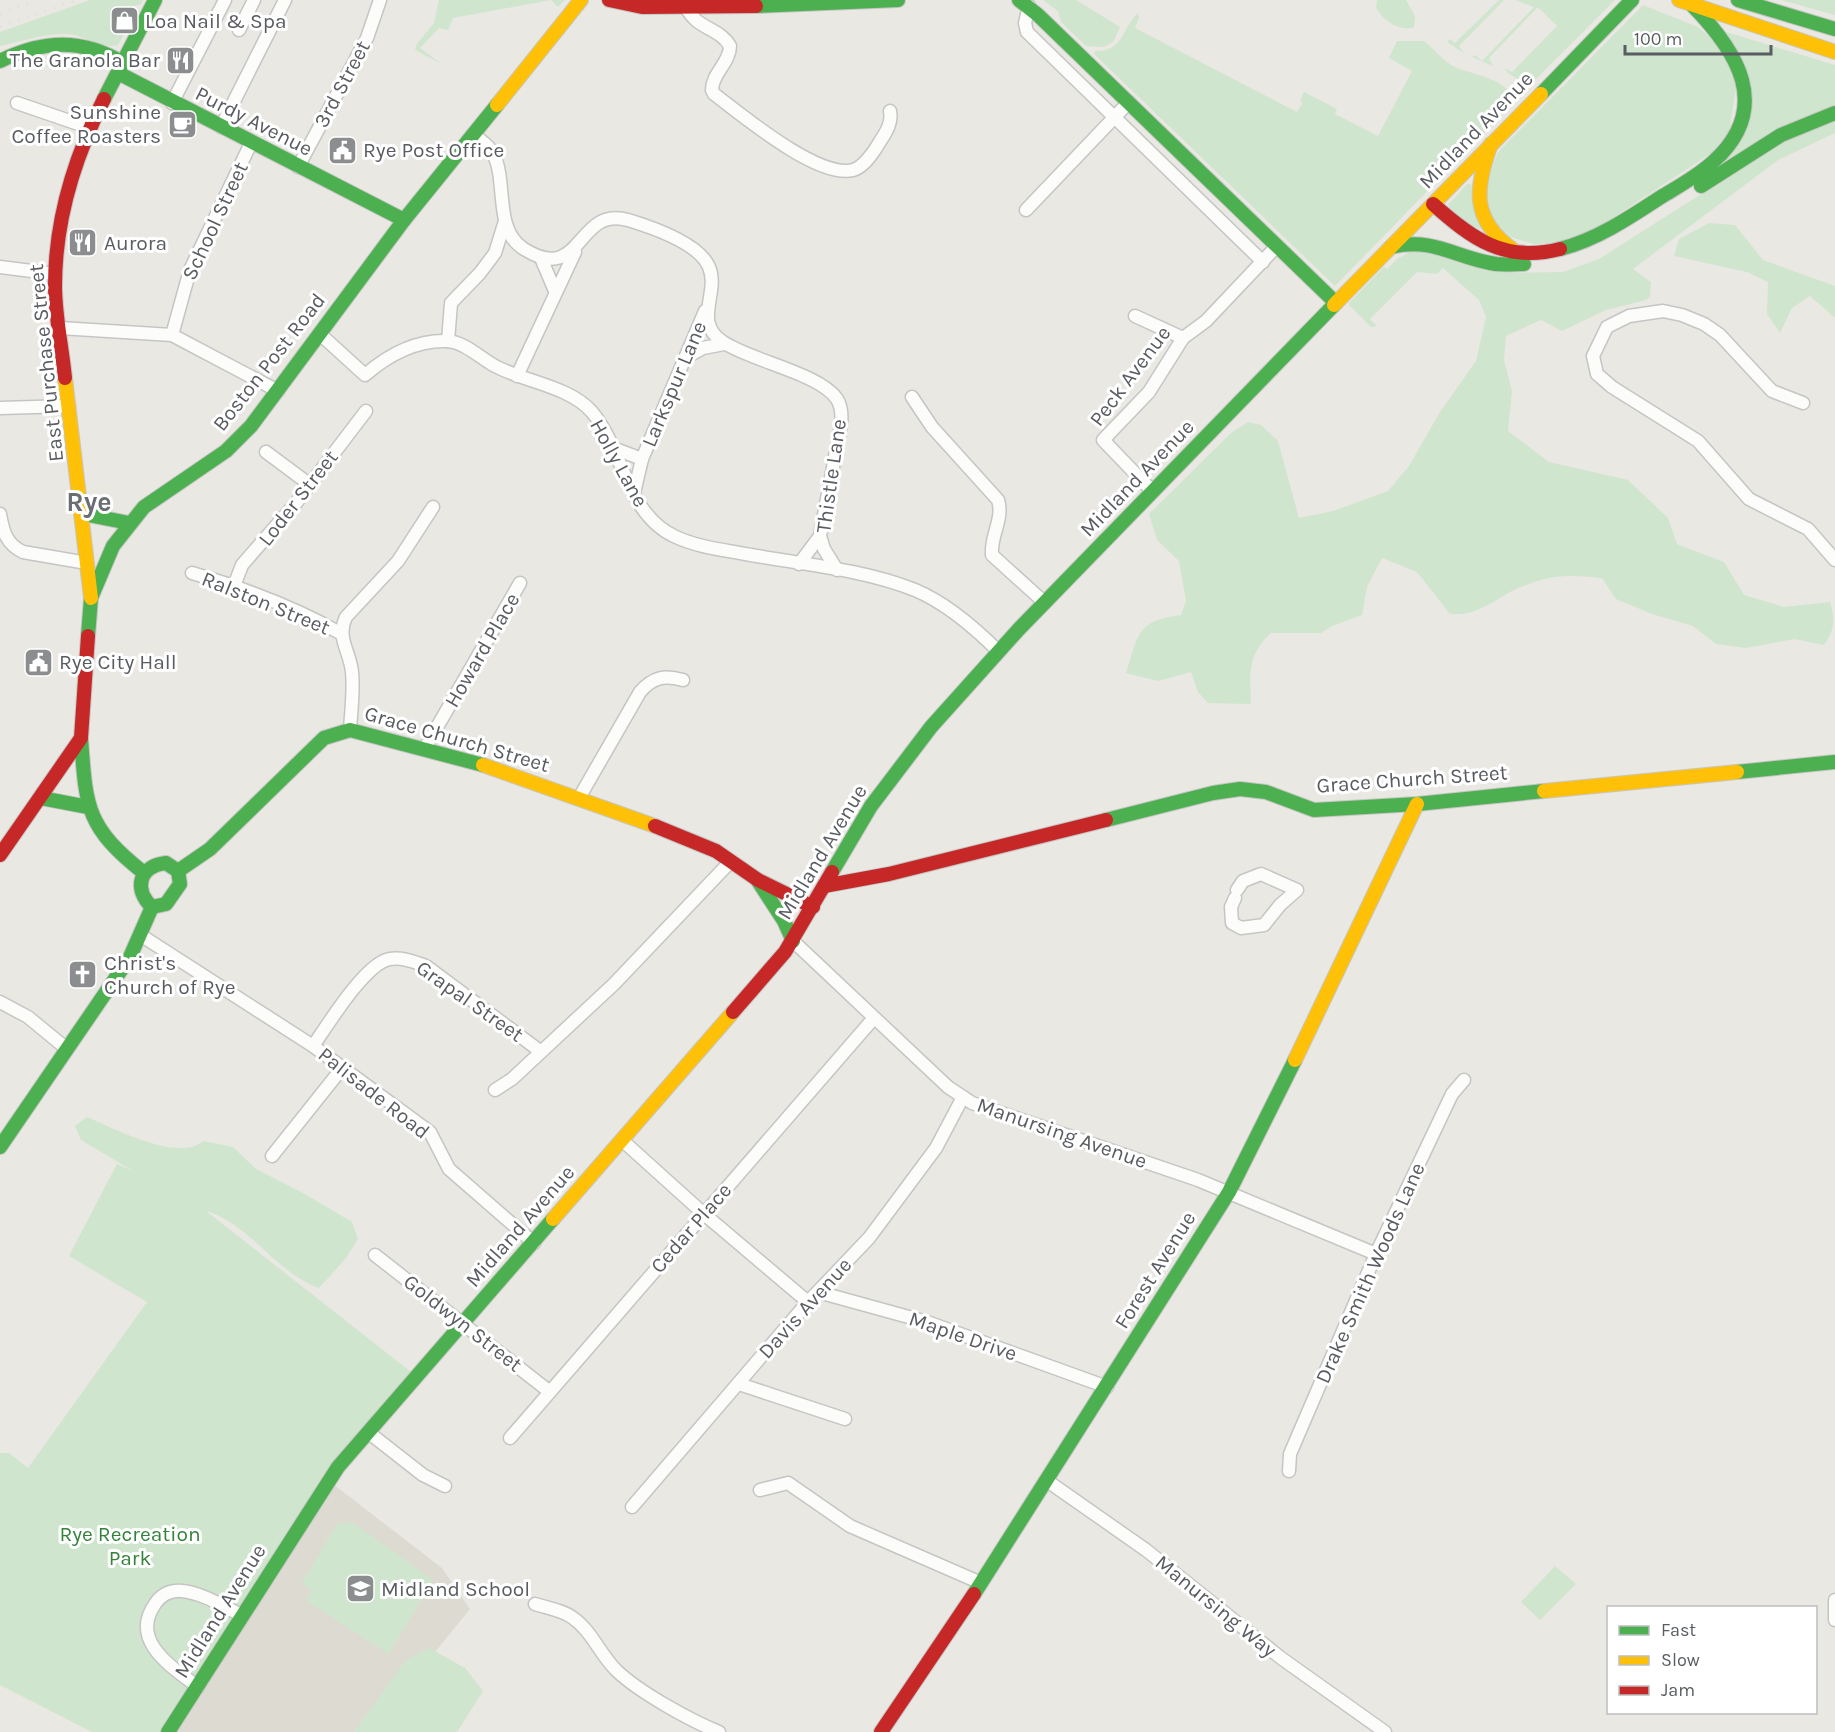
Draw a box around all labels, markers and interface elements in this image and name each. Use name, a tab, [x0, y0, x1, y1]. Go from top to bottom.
shop icon: Loa Nail & Spa	[108, 5, 140, 37]
place label: Loa Nail & Spa	[145, 9, 287, 33]
scale bar	[1625, 18, 1770, 56]
text: 100 m	[1634, 28, 1682, 50]
street label: 3rd Street	[309, 36, 375, 132]
restaurant icon: The Granola Bar	[165, 44, 197, 76]
place label: The Granola Bar	[10, 48, 160, 72]
street label: Midland Avenue	[1414, 67, 1538, 193]
street label: Purdy Avenue	[191, 81, 317, 161]
place label: Sunshine Coffee Roasters	[11, 100, 161, 148]
cafe icon: Sunshine Coffee Roasters	[166, 108, 198, 140]
public building icon: Rye Post Office	[326, 134, 358, 166]
place label: Rye Post Office	[363, 138, 504, 162]
street label: School Street	[177, 158, 253, 284]
restaurant icon: Aurora	[67, 227, 99, 259]
place label: Aurora	[104, 231, 167, 255]
street label: East Purchase Street	[24, 263, 68, 463]
street label: Boston Post Road	[208, 288, 330, 436]
street label: Larkspur Lane	[637, 318, 711, 450]
street label: Peck Avenue	[1085, 321, 1175, 431]
street label: Holly Lane	[585, 415, 653, 511]
street label: Midland Avenue	[1075, 415, 1199, 541]
street label: Thistle Lane	[811, 417, 851, 535]
street label: Loder Street	[253, 445, 343, 551]
district label: Rye	[66, 486, 112, 518]
street label: Ralston Street	[198, 566, 334, 640]
street label: Howard Place	[440, 589, 524, 711]
public building icon: Rye City Hall	[22, 646, 54, 678]
place label: Rye City Hall	[59, 650, 177, 674]
street label: Grace Church Street	[362, 701, 552, 777]
street label: Grace Church Street	[1316, 760, 1508, 798]
street label: Midland Avenue	[772, 780, 872, 924]
place label: Christ's Church of Rye	[104, 951, 235, 999]
street label: Grapal Street	[412, 955, 528, 1047]
church icon: Christ's Church of Rye	[67, 959, 99, 991]
street label: Palisade Road	[314, 1042, 434, 1144]
street label: Manursing Avenue	[974, 1093, 1150, 1173]
street label: Drake Smith Woods Lane	[1310, 1159, 1430, 1387]
street label: Midland Avenue	[461, 1160, 579, 1292]
street label: Cedar Place	[646, 1178, 736, 1278]
street label: Forest Avenue	[1110, 1207, 1200, 1333]
street label: Davis Avenue	[753, 1253, 857, 1363]
street label: Goldwyn Street	[399, 1269, 527, 1377]
street label: Maple Drive	[906, 1306, 1020, 1366]
park label: Rye Recreation Park	[59, 1522, 201, 1570]
street label: Midland Avenue	[169, 1540, 271, 1682]
street label: Manursing Way	[1151, 1550, 1281, 1662]
school or university icon: Midland School	[344, 1573, 376, 1605]
place label: Midland School	[381, 1577, 530, 1601]
legend	[1607, 1606, 1817, 1714]
text: Fast	[1661, 1619, 1696, 1641]
text: Slow	[1661, 1649, 1700, 1671]
text: Jam	[1661, 1679, 1695, 1701]

